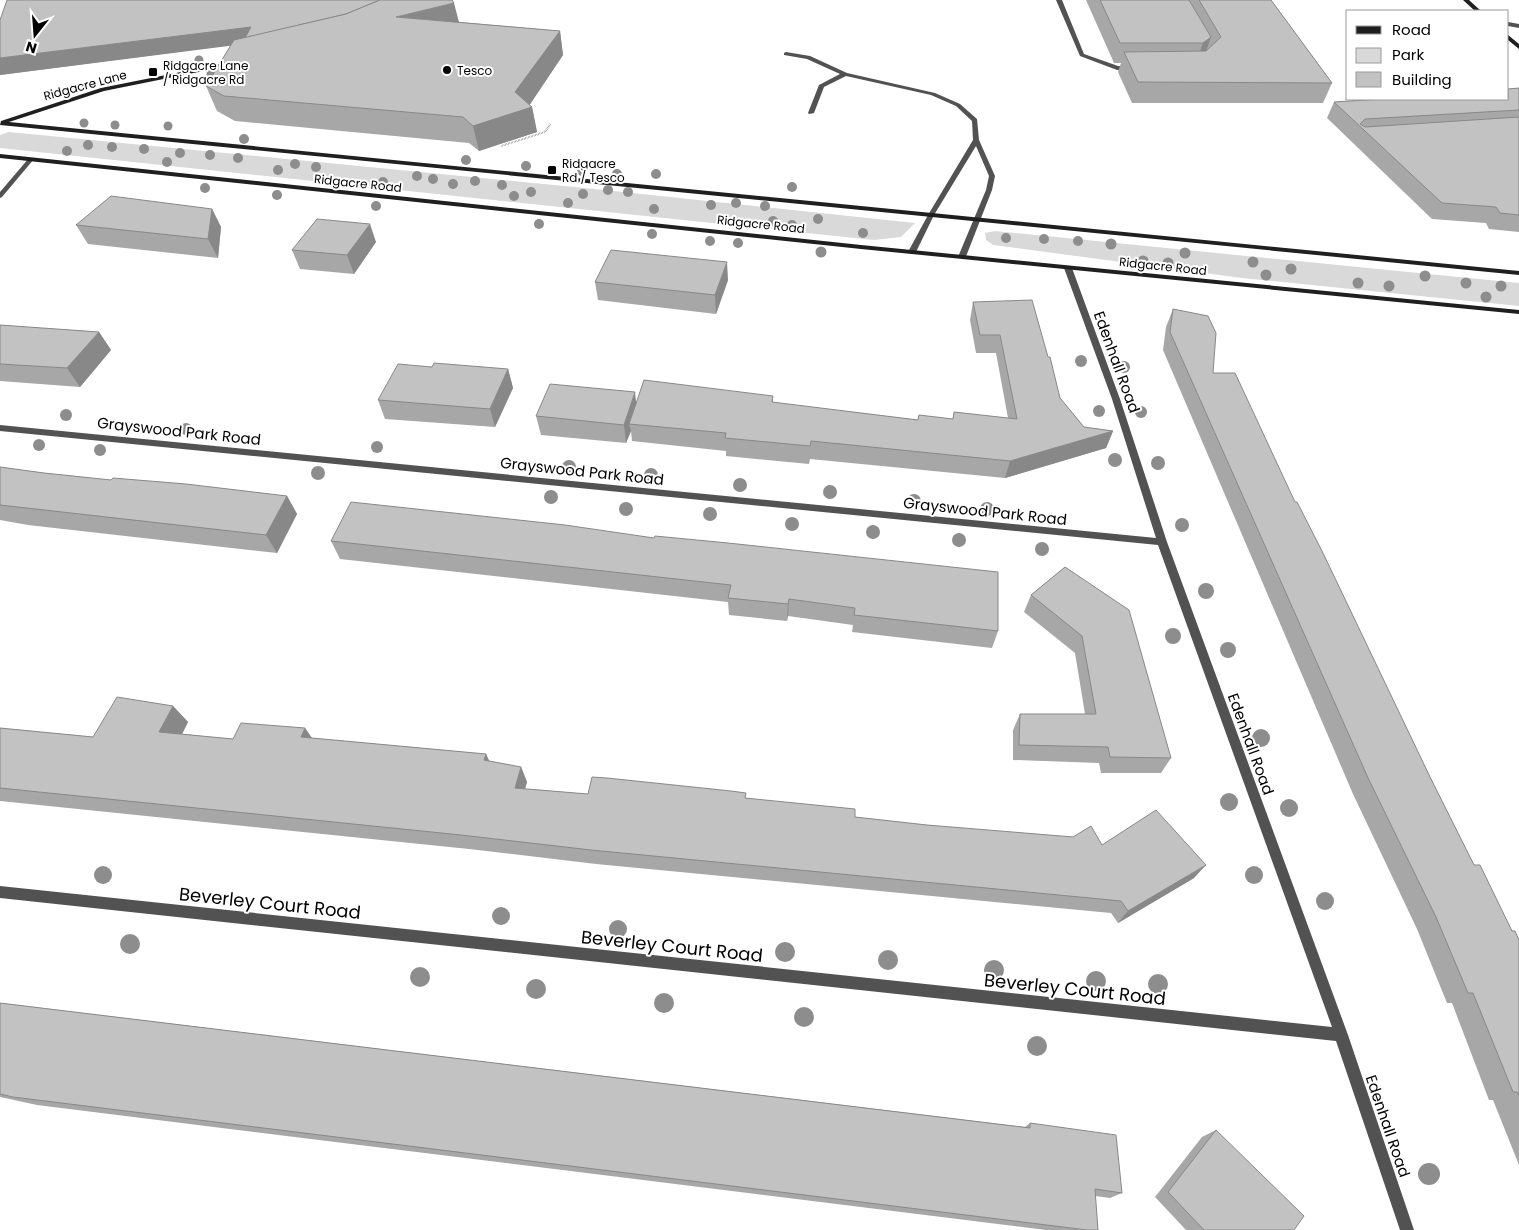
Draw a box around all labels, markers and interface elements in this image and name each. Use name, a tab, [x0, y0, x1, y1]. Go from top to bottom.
north arrow	[10, 10, 60, 60]
legend	[1346, 10, 1509, 100]
text: Road	[1392, 19, 1431, 40]
text: N	[23, 36, 39, 59]
text: Park	[1392, 44, 1424, 65]
place label: Ridgacre Lane / Ridgacre Rd	[163, 57, 248, 88]
place label: Tesco	[457, 62, 492, 79]
marker: Tesco	[441, 64, 453, 76]
street label: Ridgacre Lane	[42, 66, 128, 104]
marker: Ridgacre Lane / Ridgacre Rd	[147, 66, 159, 78]
text: Building	[1392, 69, 1452, 90]
place label: Ridgacre Rd / Tesco	[562, 155, 625, 186]
marker: Ridgacre Rd / Tesco	[546, 164, 558, 176]
street label: Ridgacre Road	[313, 170, 403, 196]
street label: Ridgacre Road	[716, 211, 806, 237]
street label: Ridgacre Road	[1118, 253, 1208, 279]
street label: Edenhall Road	[1089, 308, 1145, 416]
street label: Grayswood Park Road	[96, 412, 262, 450]
street label: Grayswood Park Road	[499, 452, 665, 490]
street label: Grayswood Park Road	[902, 492, 1068, 530]
street label: Edenhall Road	[1223, 690, 1279, 798]
street label: Beverley Court Road	[178, 881, 362, 925]
street label: Beverley Court Road	[580, 924, 764, 968]
street label: Beverley Court Road	[983, 967, 1167, 1011]
street label: Edenhall Road	[1361, 1072, 1415, 1180]

